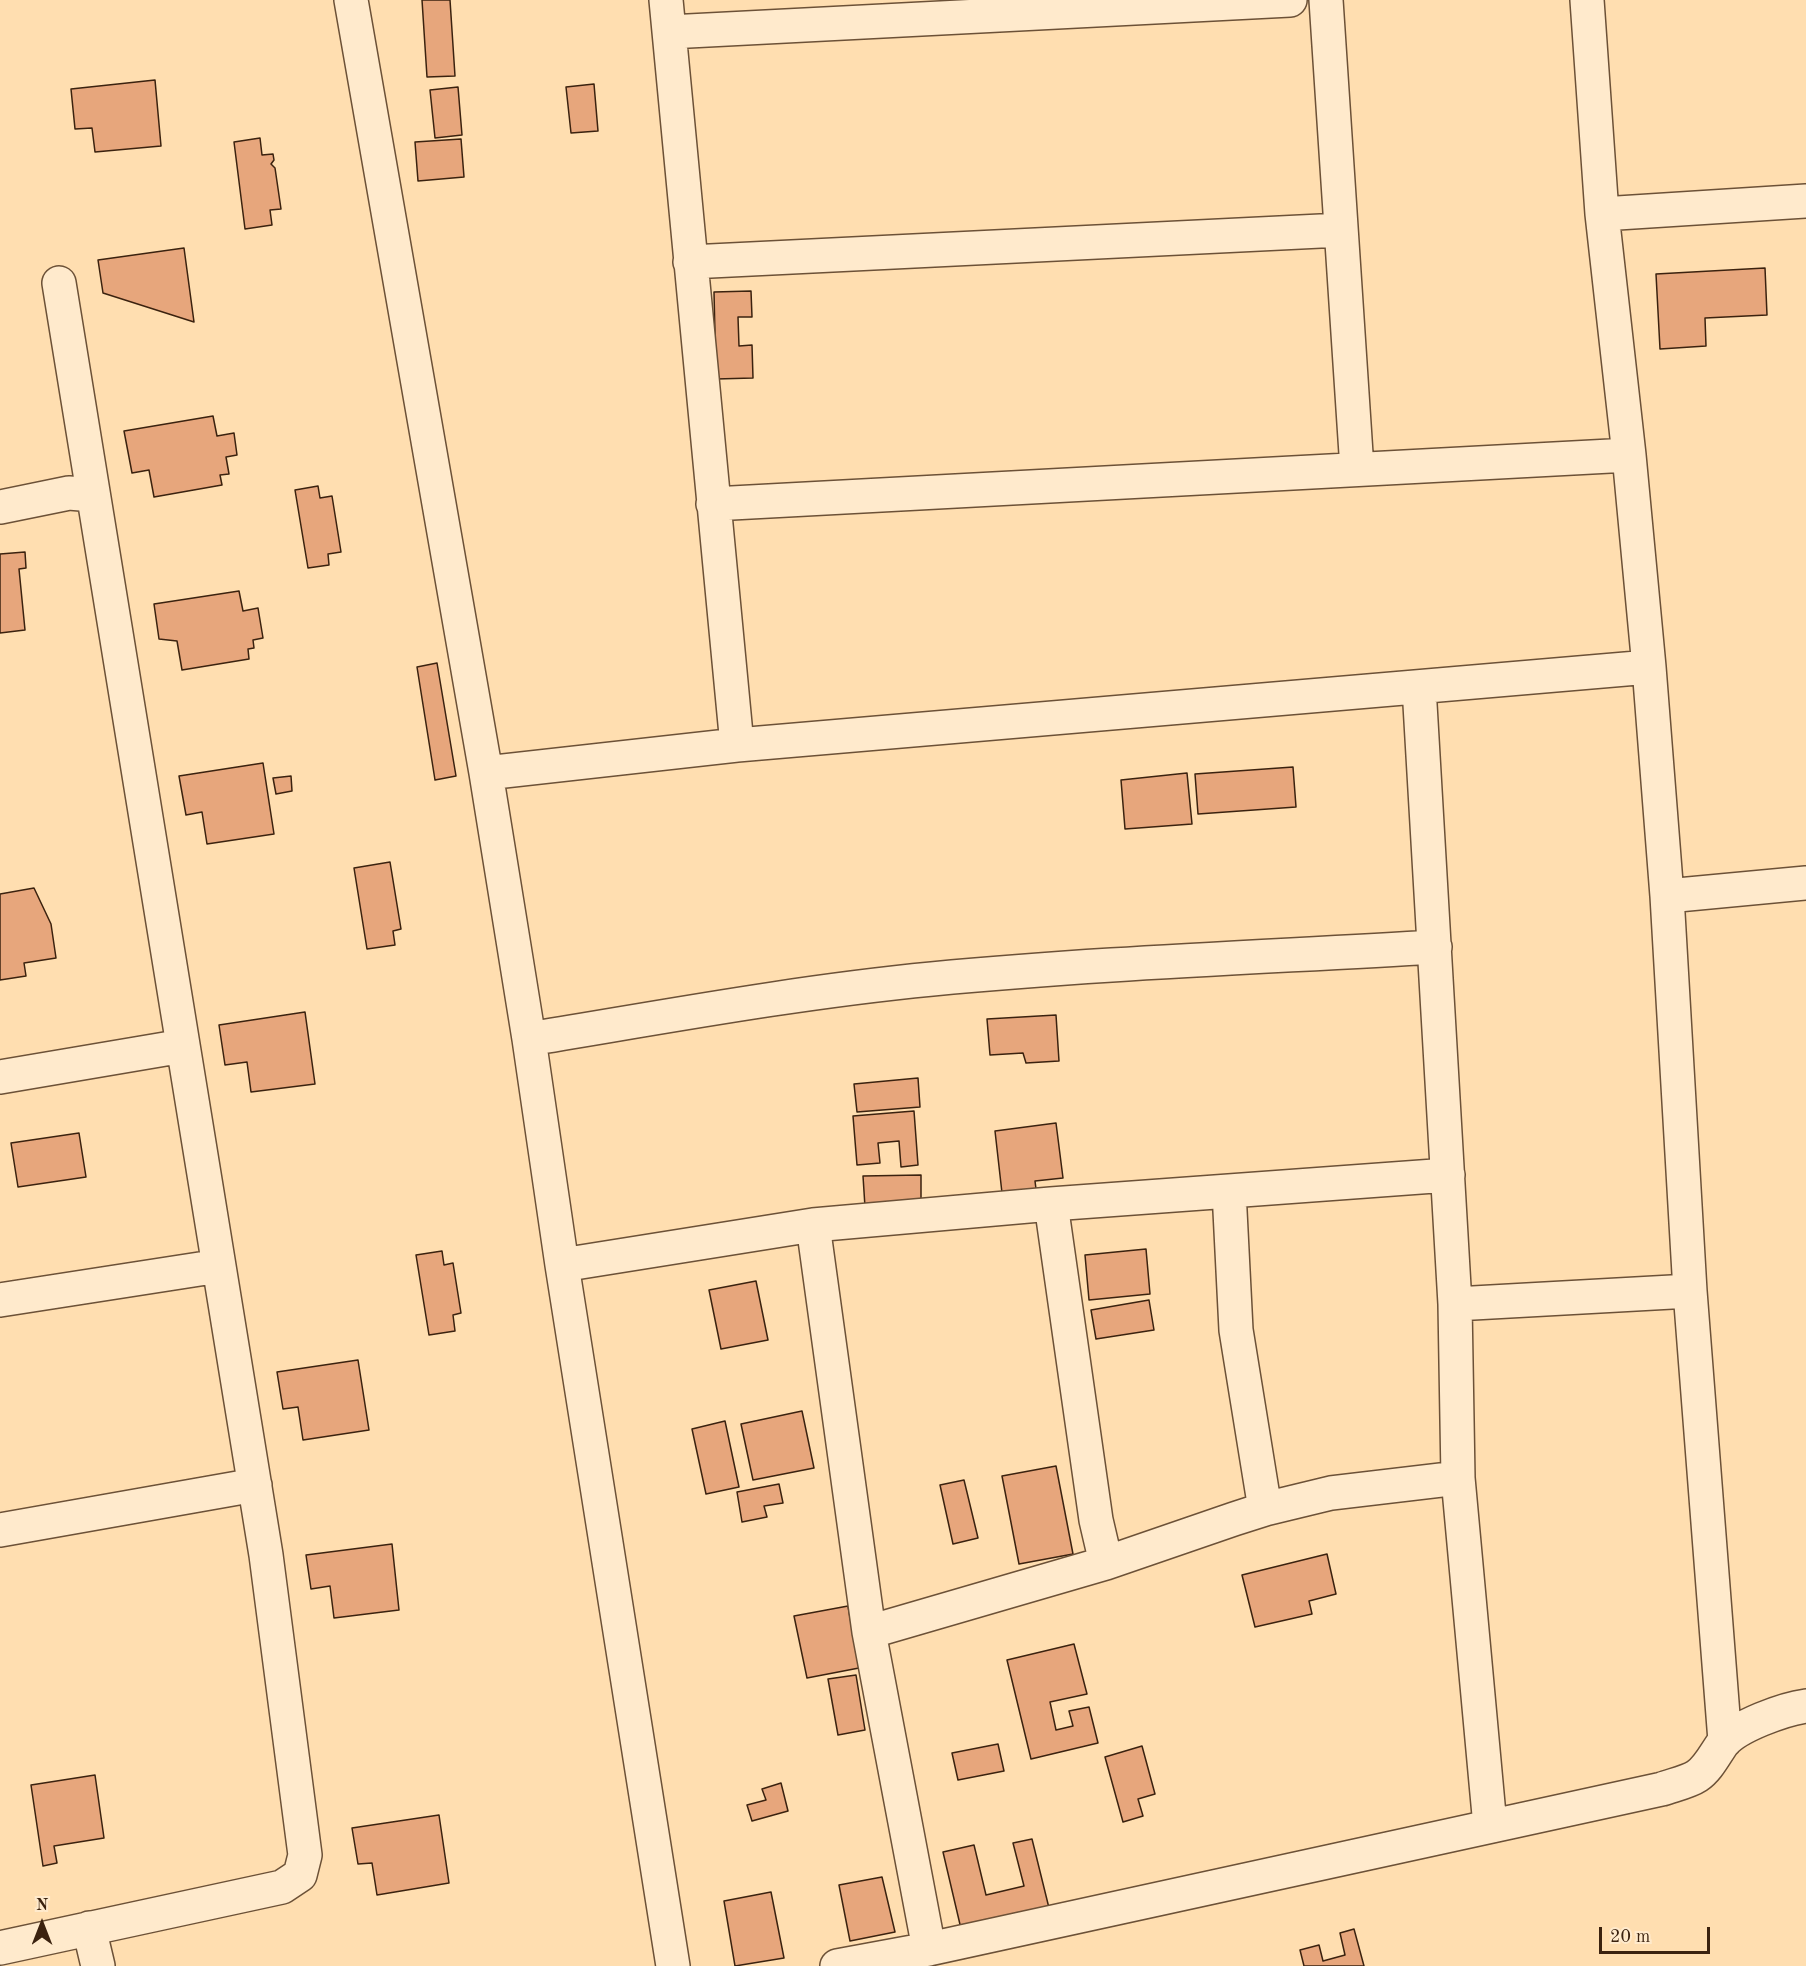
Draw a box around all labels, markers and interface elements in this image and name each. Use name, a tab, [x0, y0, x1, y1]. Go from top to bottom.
north arrow	[12, 1894, 72, 1954]
text: N	[36, 1898, 48, 1914]
scale bar	[1602, 1915, 1713, 1953]
text: 20 m	[1610, 1928, 1650, 1946]

